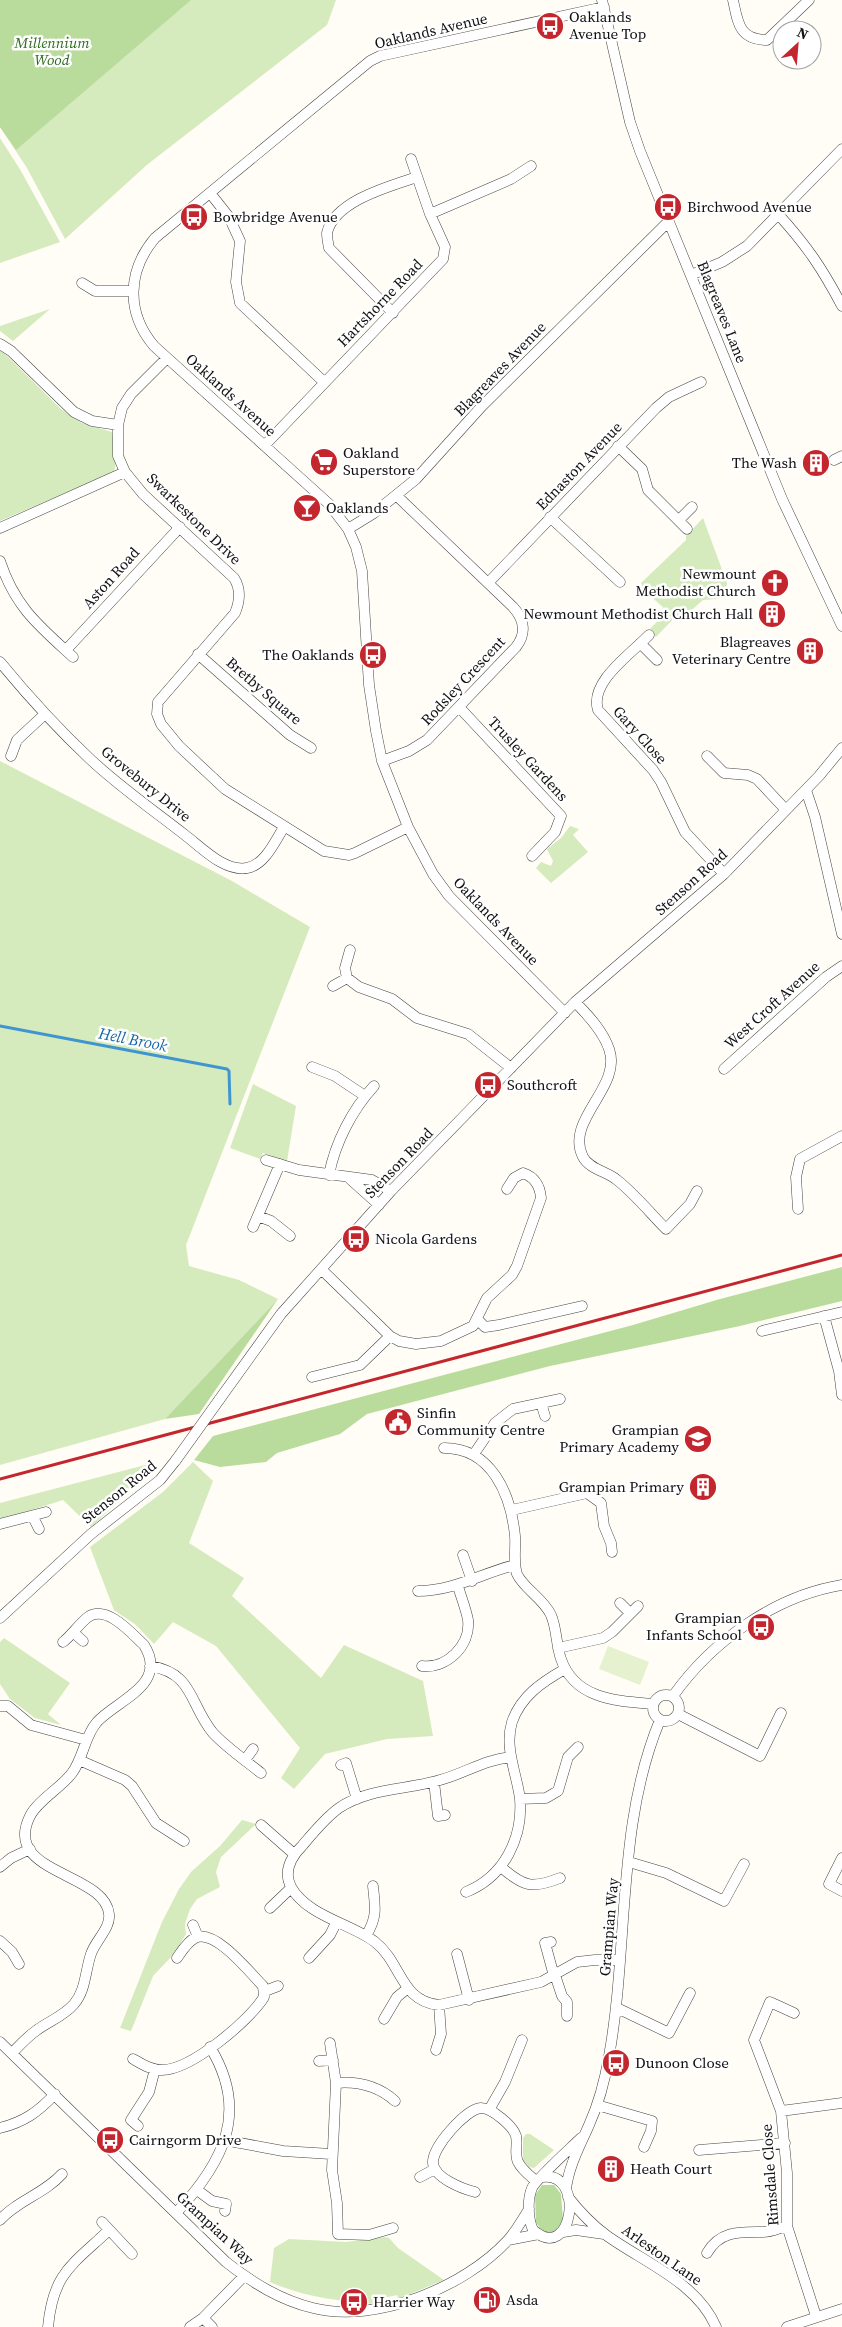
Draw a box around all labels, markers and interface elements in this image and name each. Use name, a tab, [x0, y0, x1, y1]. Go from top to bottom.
place label: Oaklands Avenue Top	[569, 6, 647, 44]
street label: Oaklands Avenue	[372, 7, 490, 54]
bus stop icon: Oaklands Avenue Top	[535, 11, 565, 41]
north arrow	[772, 20, 822, 70]
text: N	[794, 22, 812, 45]
park label: Millennium Wood	[13, 32, 90, 70]
bus stop icon: Birchwood Avenue	[653, 192, 683, 222]
place label: Birchwood Avenue	[687, 196, 812, 217]
bus stop icon: Bowbridge Avenue	[179, 202, 209, 232]
place label: Bowbridge Avenue	[213, 206, 338, 227]
street label: Hartshorne Road	[332, 254, 427, 351]
street label: Blagreaves Lane	[692, 258, 753, 366]
street label: Blagreaves Avenue	[449, 316, 551, 421]
street label: Oaklands Avenue	[182, 348, 281, 441]
street label: Ednaston Avenue	[531, 416, 627, 515]
place label: Oakland Superstore	[343, 442, 416, 480]
supermarket icon: Oakland Superstore	[309, 447, 339, 477]
building icon: The Wash	[801, 448, 831, 478]
place label: The Wash	[732, 452, 797, 473]
street label: Swarkestone Drive	[142, 468, 246, 569]
bar icon: Oaklands	[292, 493, 322, 523]
place label: Oaklands	[326, 497, 388, 518]
street label: Aston Road	[77, 542, 144, 613]
place label: Newmount Methodist Church	[636, 563, 756, 601]
church icon: Newmount Methodist Church	[760, 568, 790, 598]
building icon: Newmount Methodist Church Hall	[757, 599, 787, 629]
place label: Newmount Methodist Church Hall	[523, 603, 754, 624]
place label: Blagreaves Veterinary Centre	[672, 631, 791, 669]
street label: Rodsley Crescent	[416, 632, 509, 730]
building icon: Blagreaves Veterinary Centre	[795, 636, 825, 666]
bus stop icon: The Oaklands	[358, 640, 388, 670]
place label: The Oaklands	[262, 644, 354, 665]
street label: Bretby Square	[222, 652, 307, 730]
street label: Gary Close	[609, 701, 672, 769]
street label: Trusley Gardens	[484, 712, 573, 806]
street label: Grovebury Drive	[97, 741, 196, 827]
street label: Stenson Road	[650, 843, 732, 920]
street label: Oaklands Avenue	[449, 872, 544, 970]
street label: West Croft Avenue	[719, 956, 824, 1053]
water label: Hell Brook	[96, 1021, 170, 1056]
bus stop icon: Southcroft	[473, 1070, 503, 1100]
place label: Southcroft	[507, 1074, 577, 1095]
street label: Stenson Road	[360, 1122, 438, 1202]
bus stop icon: Nicola Gardens	[341, 1224, 371, 1254]
place label: Nicola Gardens	[375, 1228, 477, 1249]
place label: Sinfin Community Centre	[417, 1402, 545, 1440]
public building icon: Sinfin Community Centre	[383, 1407, 413, 1437]
place label: Grampian Primary Academy	[559, 1419, 679, 1457]
school or university icon: Grampian Primary Academy	[683, 1424, 713, 1454]
street label: Stenson Road	[77, 1455, 161, 1528]
building icon: Grampian Primary	[688, 1472, 718, 1502]
place label: Grampian Primary	[559, 1476, 684, 1497]
place label: Grampian Infants School	[646, 1607, 743, 1645]
bus stop icon: Grampian Infants School	[746, 1612, 776, 1642]
street label: Grampian Way	[594, 1877, 623, 1977]
bus stop icon: Dunoon Close	[601, 2048, 631, 2078]
place label: Dunoon Close	[635, 2052, 729, 2073]
street label: Rimsdale Close	[755, 2123, 784, 2227]
bus stop icon: Cairngorm Drive	[95, 2125, 125, 2155]
place label: Cairngorm Drive	[129, 2129, 242, 2150]
building icon: Heath Court	[596, 2154, 626, 2184]
place label: Heath Court	[630, 2158, 712, 2179]
street label: Grampian Way	[172, 2186, 259, 2269]
street label: Arleston Lane	[618, 2219, 707, 2290]
fuel station icon: Asda	[472, 2285, 502, 2315]
bus stop icon: Harrier Way	[339, 2287, 369, 2317]
place label: Asda	[506, 2289, 539, 2310]
place label: Harrier Way	[373, 2291, 455, 2312]

